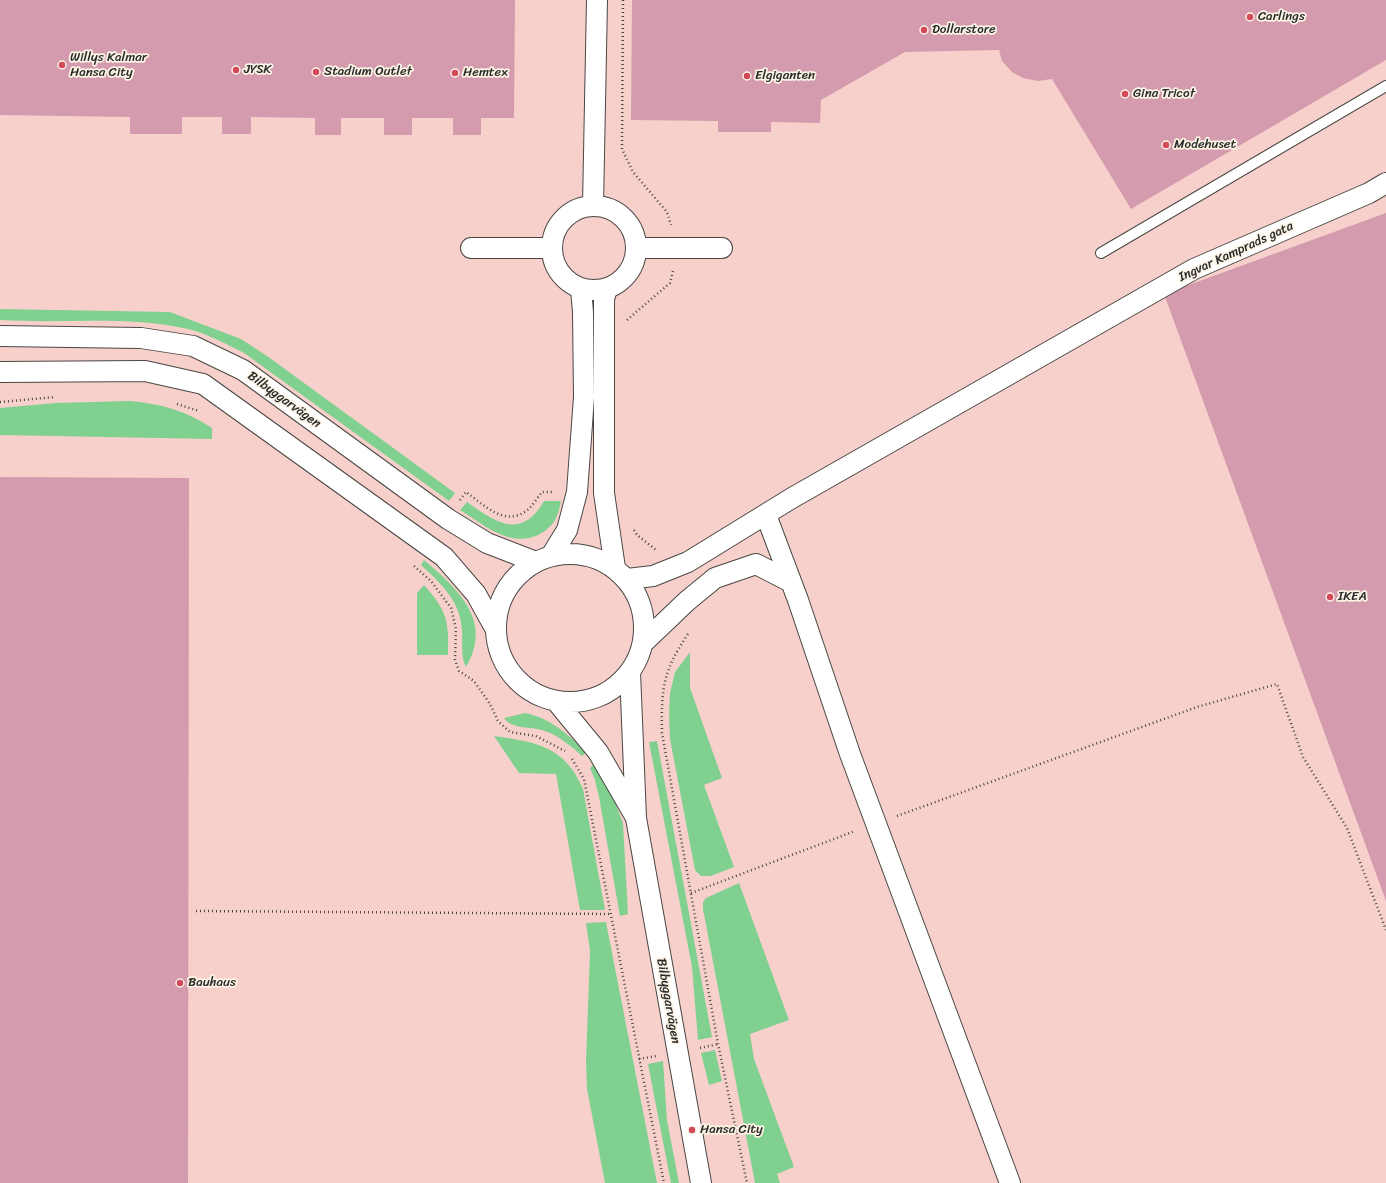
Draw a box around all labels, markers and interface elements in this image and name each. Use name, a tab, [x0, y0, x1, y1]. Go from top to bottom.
place label: Carlings	[1258, 9, 1305, 25]
marker: Carlings	[1245, 12, 1255, 22]
place label: Dollarstore	[932, 22, 996, 38]
marker: Dollarstore	[919, 25, 929, 35]
place label: Willys Kalmar Hansa City	[70, 50, 147, 81]
marker: Willys Kalmar Hansa City	[57, 60, 67, 70]
place label: JYSK	[244, 62, 271, 78]
place label: Stadium Outlet	[324, 64, 412, 80]
marker: JYSK	[231, 65, 241, 75]
place label: Hemtex	[463, 65, 508, 81]
marker: Stadium Outlet	[311, 67, 321, 77]
marker: Hemtex	[450, 68, 460, 78]
place label: Elgiganten	[755, 68, 815, 84]
marker: Elgiganten	[742, 71, 752, 81]
place label: Gina Tricot	[1133, 86, 1195, 102]
marker: Gina Tricot	[1120, 89, 1130, 99]
place label: Modehuset	[1174, 137, 1236, 153]
marker: Modehuset	[1161, 140, 1171, 150]
street label: Ingvar Kamprads gata	[1176, 219, 1296, 285]
street label: Bilbyggarvägen	[244, 368, 324, 432]
place label: IKEA	[1338, 589, 1367, 605]
marker: IKEA	[1325, 592, 1335, 602]
street label: Bilbyggarvägen	[653, 957, 683, 1045]
place label: Bauhaus	[188, 975, 236, 991]
marker: Bauhaus	[175, 978, 185, 988]
place label: Hansa City	[700, 1122, 763, 1138]
marker: Hansa City	[687, 1125, 697, 1135]

